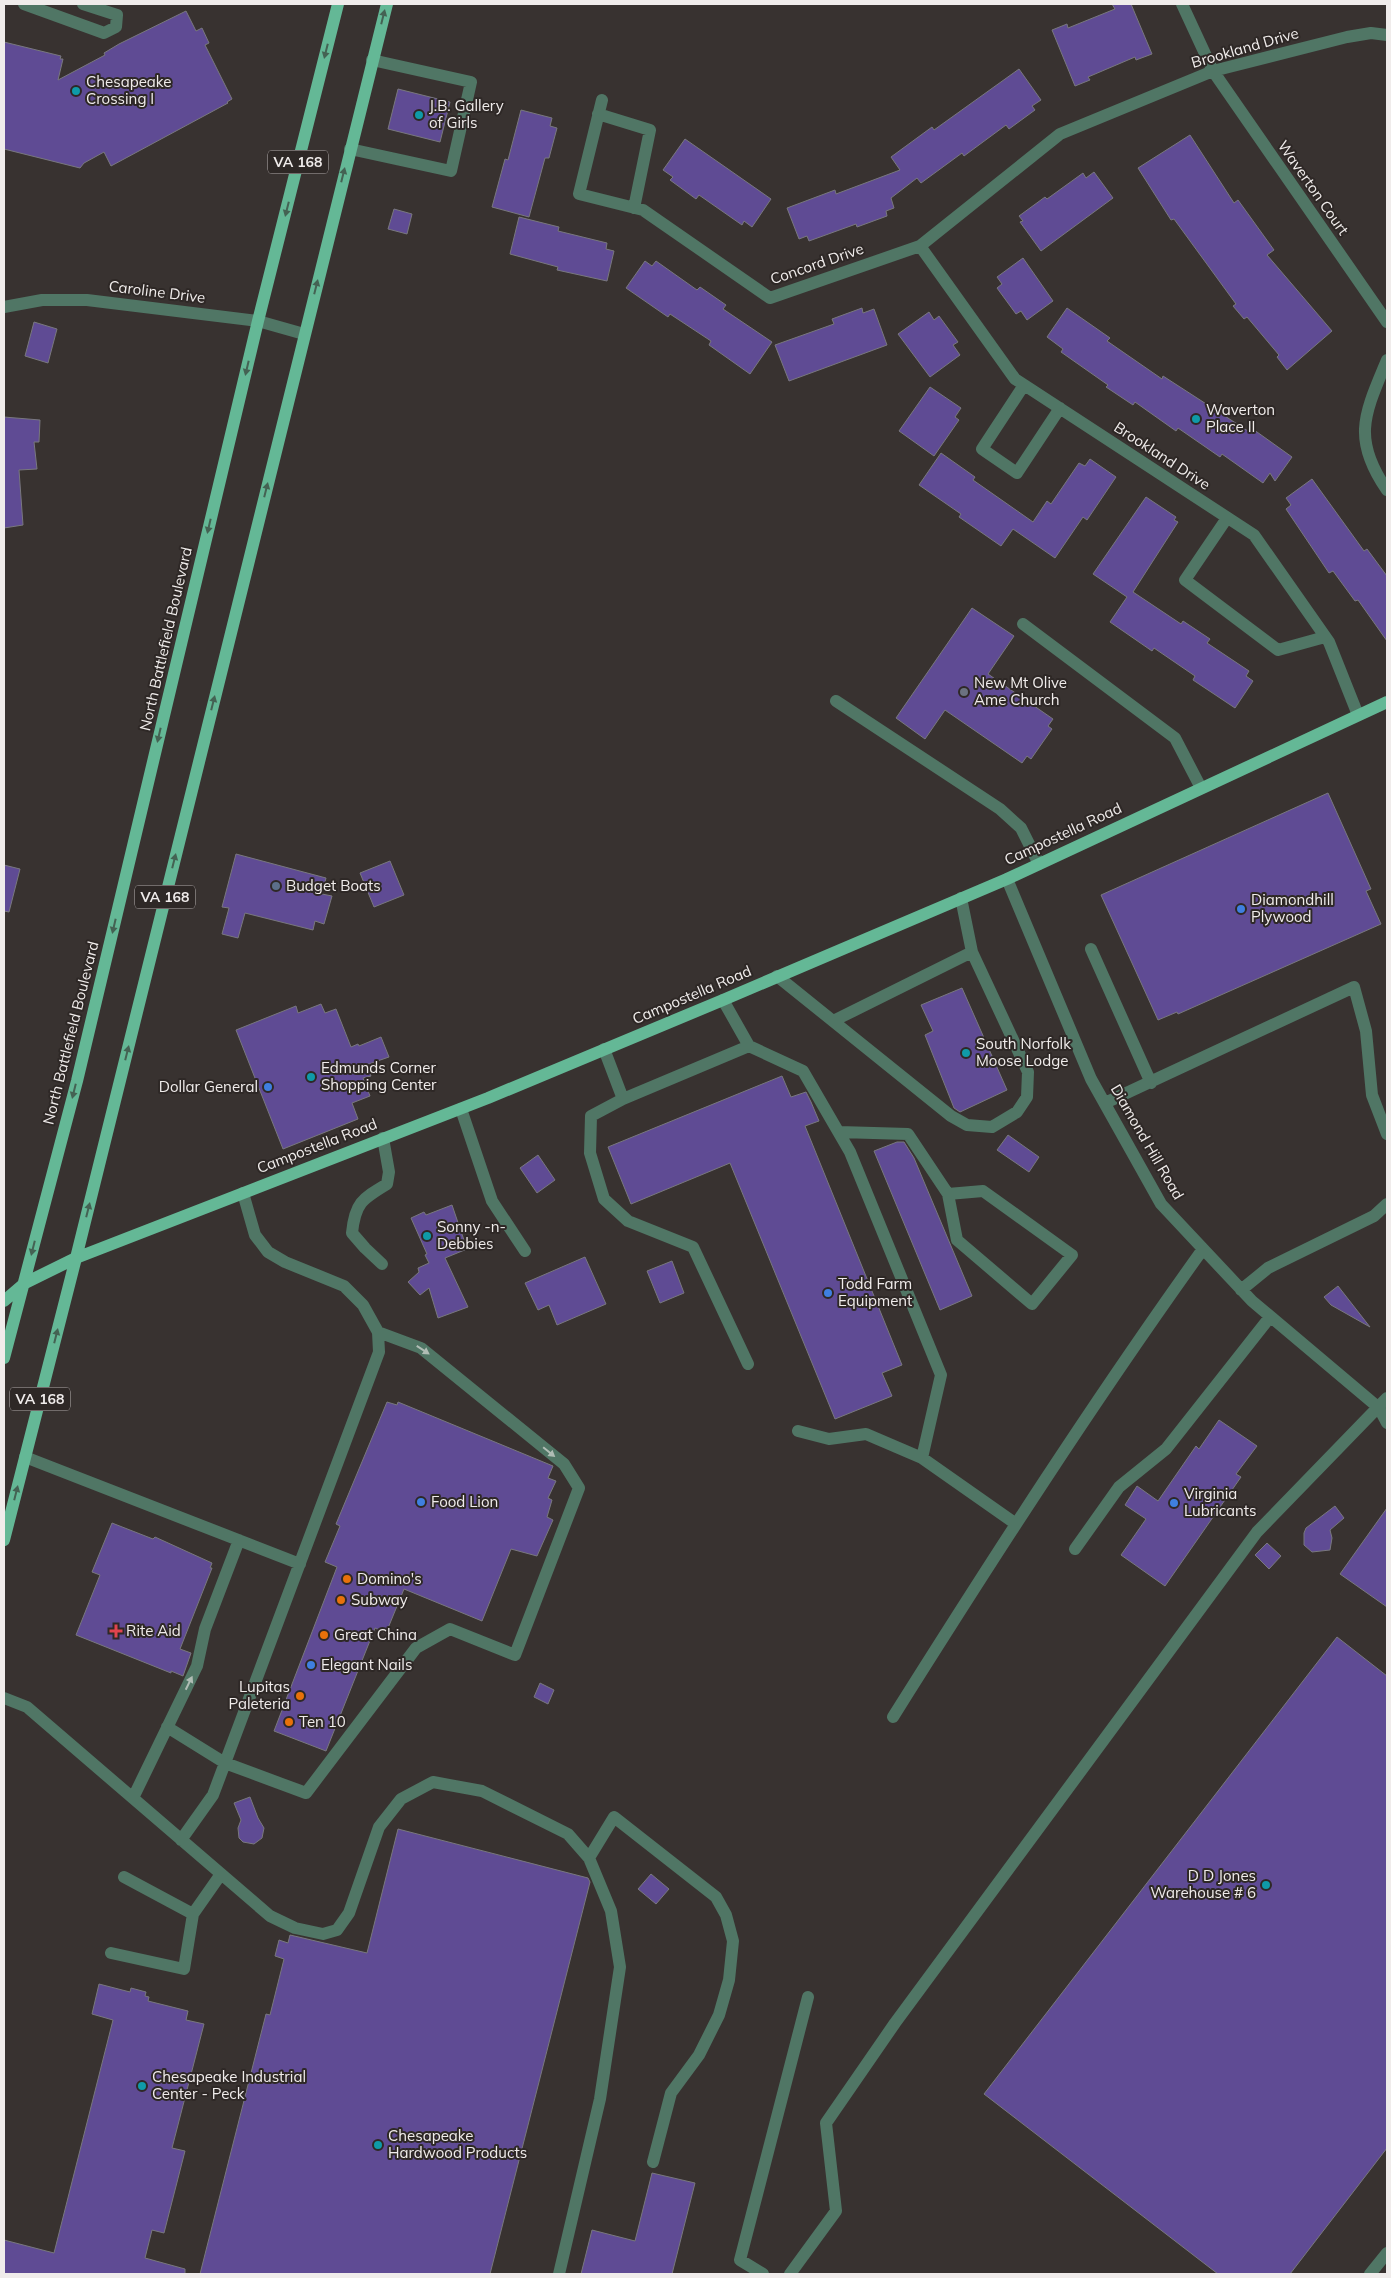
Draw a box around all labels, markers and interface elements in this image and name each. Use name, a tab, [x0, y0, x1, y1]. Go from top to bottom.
one-way arrow	[379, 10, 387, 25]
street label: Brookland Drive	[1189, 23, 1301, 72]
one-way arrow	[322, 44, 330, 59]
place label: Chesapeake Crossing I	[86, 72, 172, 108]
marker: Chesapeake Crossing I	[70, 85, 82, 97]
place label: J.B. Gallery of Girls	[429, 96, 504, 132]
marker: J.B. Gallery of Girls	[413, 109, 425, 121]
street label: Waverton Court	[1274, 137, 1353, 239]
road number: VA 168	[268, 150, 328, 173]
one-way arrow	[340, 167, 348, 182]
one-way arrow	[282, 201, 290, 216]
street label: Concord Drive	[768, 239, 866, 288]
street label: Caroline Drive	[108, 276, 206, 307]
one-way arrow	[312, 279, 320, 294]
one-way arrow	[243, 360, 251, 376]
place label: Waverton Place II	[1206, 400, 1275, 436]
marker: Waverton Place II	[1190, 413, 1202, 425]
street label: Brookland Drive	[1111, 417, 1214, 494]
one-way arrow	[262, 482, 270, 497]
one-way arrow	[205, 519, 213, 534]
street label: North Battlefield Boulevard	[135, 545, 196, 733]
place label: New Mt Olive Ame Church	[974, 673, 1067, 709]
marker: New Mt Olive Ame Church	[958, 686, 970, 698]
one-way arrow	[209, 696, 217, 711]
one-way arrow	[155, 728, 163, 743]
street label: Campostella Road	[1001, 798, 1124, 869]
one-way arrow	[170, 853, 178, 868]
place label: Budget Boats	[286, 876, 381, 895]
marker: Budget Boats	[270, 880, 282, 892]
road number: VA 168	[135, 886, 195, 909]
place label: Diamondhill Plywood	[1251, 890, 1334, 926]
marker: Diamondhill Plywood	[1235, 903, 1247, 915]
one-way arrow	[110, 918, 118, 933]
street label: North Battlefield Boulevard	[39, 939, 103, 1127]
street label: Campostella Road	[630, 961, 754, 1028]
place label: South Norfolk Moose Lodge	[976, 1034, 1071, 1070]
one-way arrow	[123, 1045, 131, 1060]
marker: South Norfolk Moose Lodge	[960, 1047, 972, 1059]
place label: Edmunds Corner Shopping Center	[321, 1058, 437, 1094]
marker: Edmunds Corner Shopping Center	[305, 1071, 317, 1083]
place label: Dollar General	[159, 1077, 258, 1096]
marker: Dollar General	[262, 1081, 274, 1093]
street label: Diamond Hill Road	[1107, 1081, 1188, 1203]
one-way arrow	[70, 1083, 78, 1098]
street label: Campostella Road	[254, 1114, 380, 1177]
one-way arrow	[84, 1203, 92, 1218]
place label: Sonny -n- Debbies	[437, 1217, 506, 1253]
marker: Sonny -n- Debbies	[421, 1230, 433, 1242]
one-way arrow	[29, 1240, 37, 1255]
place label: Todd Farm Equipment	[838, 1274, 912, 1310]
marker: Todd Farm Equipment	[822, 1287, 834, 1299]
one-way arrow	[53, 1328, 61, 1343]
one-way arrow	[416, 1346, 430, 1355]
road number: VA 168	[10, 1388, 70, 1410]
one-way arrow	[543, 1447, 556, 1458]
place label: Virginia Lubricants	[1184, 1484, 1257, 1520]
one-way arrow	[12, 1485, 20, 1500]
place label: Food Lion	[431, 1492, 498, 1511]
marker: Food Lion	[415, 1496, 427, 1508]
marker: Virginia Lubricants	[1168, 1497, 1180, 1509]
place label: Domino's	[357, 1569, 422, 1588]
marker: Domino's	[341, 1573, 353, 1585]
place label: Subway	[351, 1590, 408, 1609]
marker: Subway	[335, 1594, 347, 1606]
place label: Rite Aid	[126, 1621, 181, 1640]
marker: Rite Aid	[110, 1625, 122, 1637]
place label: Great China	[334, 1625, 417, 1644]
marker: Great China	[318, 1629, 330, 1641]
place label: Elegant Nails	[321, 1655, 412, 1674]
marker: Elegant Nails	[305, 1659, 317, 1671]
one-way arrow	[185, 1676, 193, 1690]
place label: Lupitas Paleteria	[229, 1677, 290, 1713]
marker: Lupitas Paleteria	[294, 1690, 306, 1702]
place label: Ten 10	[299, 1712, 346, 1731]
marker: Ten 10	[283, 1716, 295, 1728]
place label: D D Jones Warehouse # 6	[1150, 1866, 1256, 1902]
marker: D D Jones Warehouse # 6	[1260, 1879, 1272, 1891]
place label: Chesapeake Industrial Center - Peck	[152, 2067, 306, 2103]
marker: Chesapeake Industrial Center - Peck	[136, 2080, 148, 2092]
place label: Chesapeake Hardwood Products	[388, 2126, 527, 2162]
marker: Chesapeake Hardwood Products	[372, 2139, 384, 2151]

